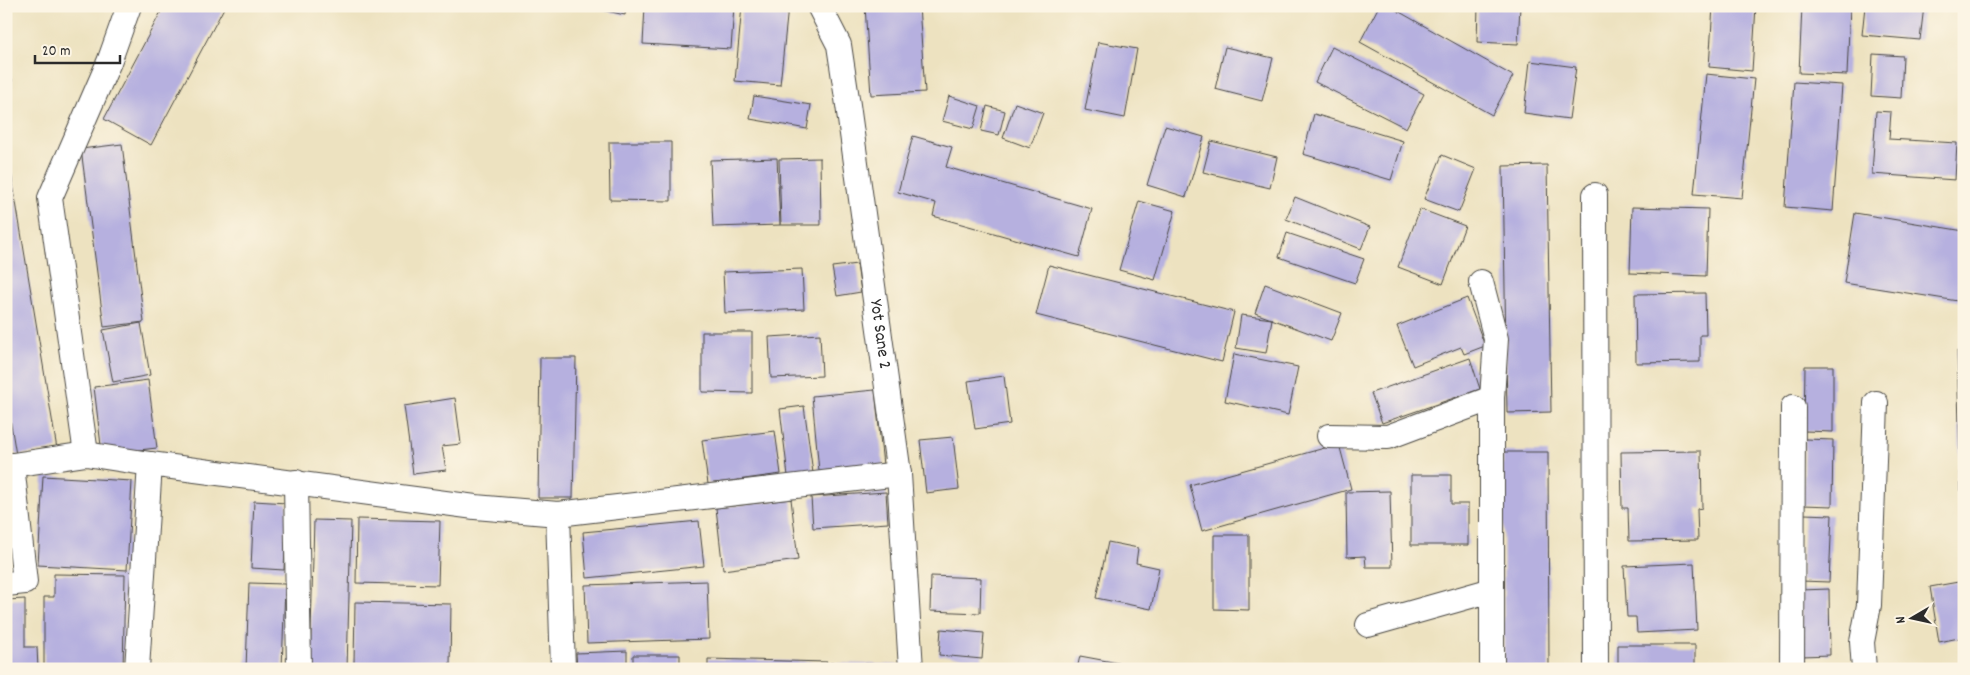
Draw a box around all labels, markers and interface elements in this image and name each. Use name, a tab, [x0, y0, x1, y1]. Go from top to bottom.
scale bar	[35, 32, 120, 64]
text: 20 m	[42, 41, 70, 63]
street label: Yot Sane 2	[863, 298, 897, 371]
north arrow	[1888, 592, 1938, 642]
text: N	[1891, 615, 1912, 625]

